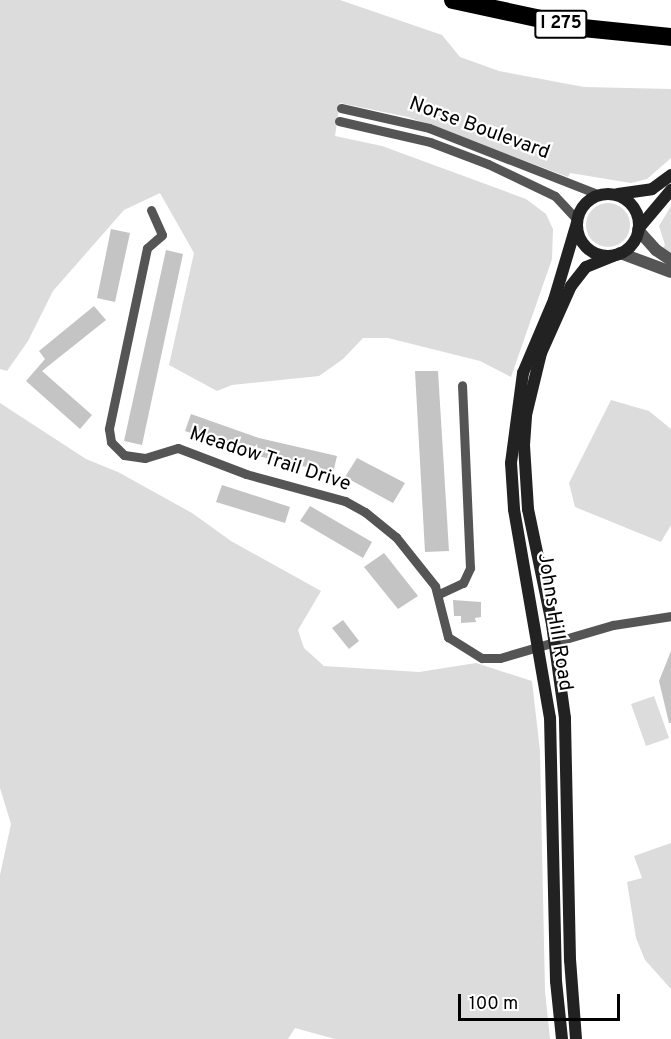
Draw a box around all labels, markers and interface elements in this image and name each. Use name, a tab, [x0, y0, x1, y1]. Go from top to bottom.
road number: I 275	[534, 9, 588, 39]
street label: Norse Boulevard	[405, 92, 553, 166]
street label: Meadow Trail Drive	[186, 422, 354, 498]
street label: Johns Hill Road	[531, 551, 577, 693]
scale bar	[461, 982, 623, 1020]
text: 100 m	[469, 993, 518, 1016]

